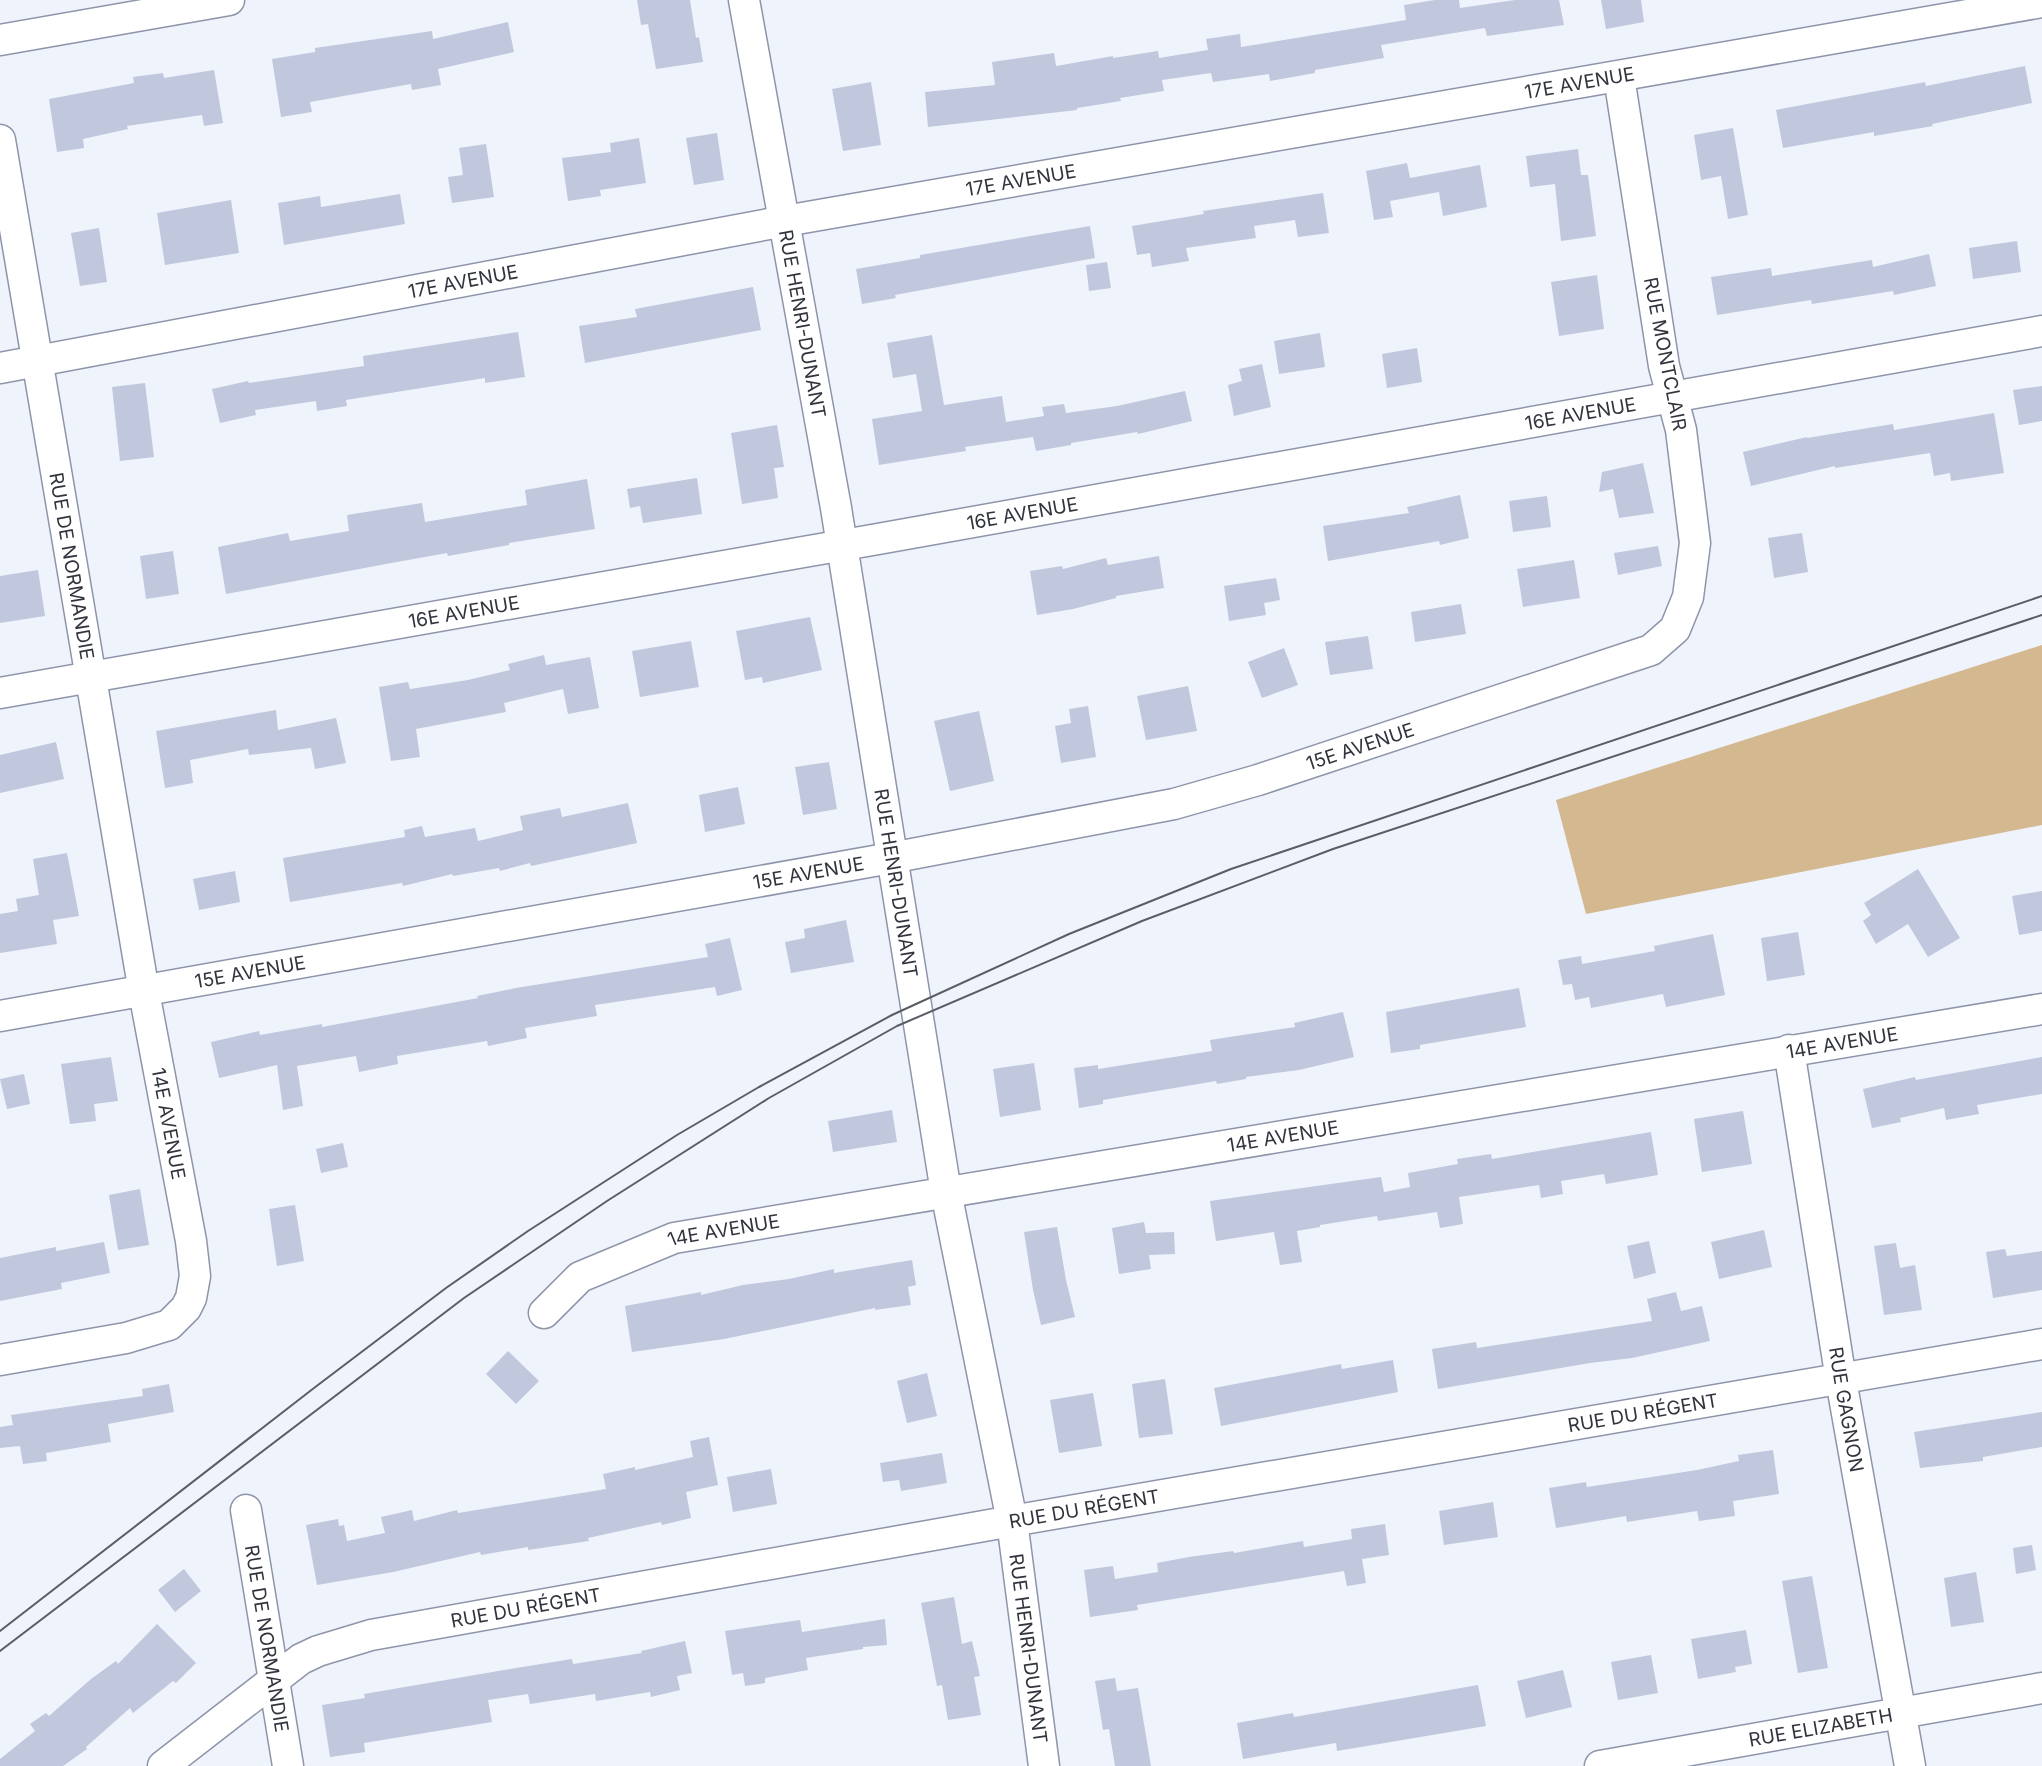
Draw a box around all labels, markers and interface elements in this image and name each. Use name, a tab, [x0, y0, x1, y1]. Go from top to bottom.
street label: 17E AVENUE	[1522, 62, 1636, 103]
street label: 17E AVENUE	[964, 159, 1078, 201]
street label: RUE HENRI-DUNANT	[774, 228, 831, 420]
street label: 17E AVENUE	[406, 260, 520, 303]
street label: RUE MONTCLAIR	[1639, 275, 1691, 433]
street label: 16E AVENUE	[1523, 392, 1638, 435]
street label: RUE DE NORMANDIE	[45, 471, 99, 661]
street label: 16E AVENUE	[965, 492, 1080, 534]
street label: 16E AVENUE	[407, 591, 521, 633]
street label: 15E AVENUE	[1303, 718, 1417, 775]
street label: RUE HENRI-DUNANT	[870, 787, 923, 979]
street label: 15E AVENUE	[751, 852, 866, 894]
street label: 15E AVENUE	[193, 951, 307, 993]
street label: 14E AVENUE	[1784, 1022, 1900, 1063]
street label: 14E AVENUE	[147, 1066, 191, 1181]
street label: 14E AVENUE	[1225, 1115, 1340, 1157]
street label: 14E AVENUE	[664, 1209, 781, 1251]
street label: RUE GAGNON	[1824, 1345, 1869, 1474]
street label: RUE DU RÉGENT	[1566, 1388, 1720, 1437]
street label: RUE DU RÉGENT	[1007, 1484, 1161, 1533]
street label: RUE DE NORMANDIE	[240, 1543, 294, 1734]
street label: RUE HENRI-DUNANT	[1005, 1552, 1052, 1744]
street label: RUE DU RÉGENT	[449, 1583, 603, 1632]
street label: RUE ELIZABETH	[1747, 1703, 1894, 1751]

